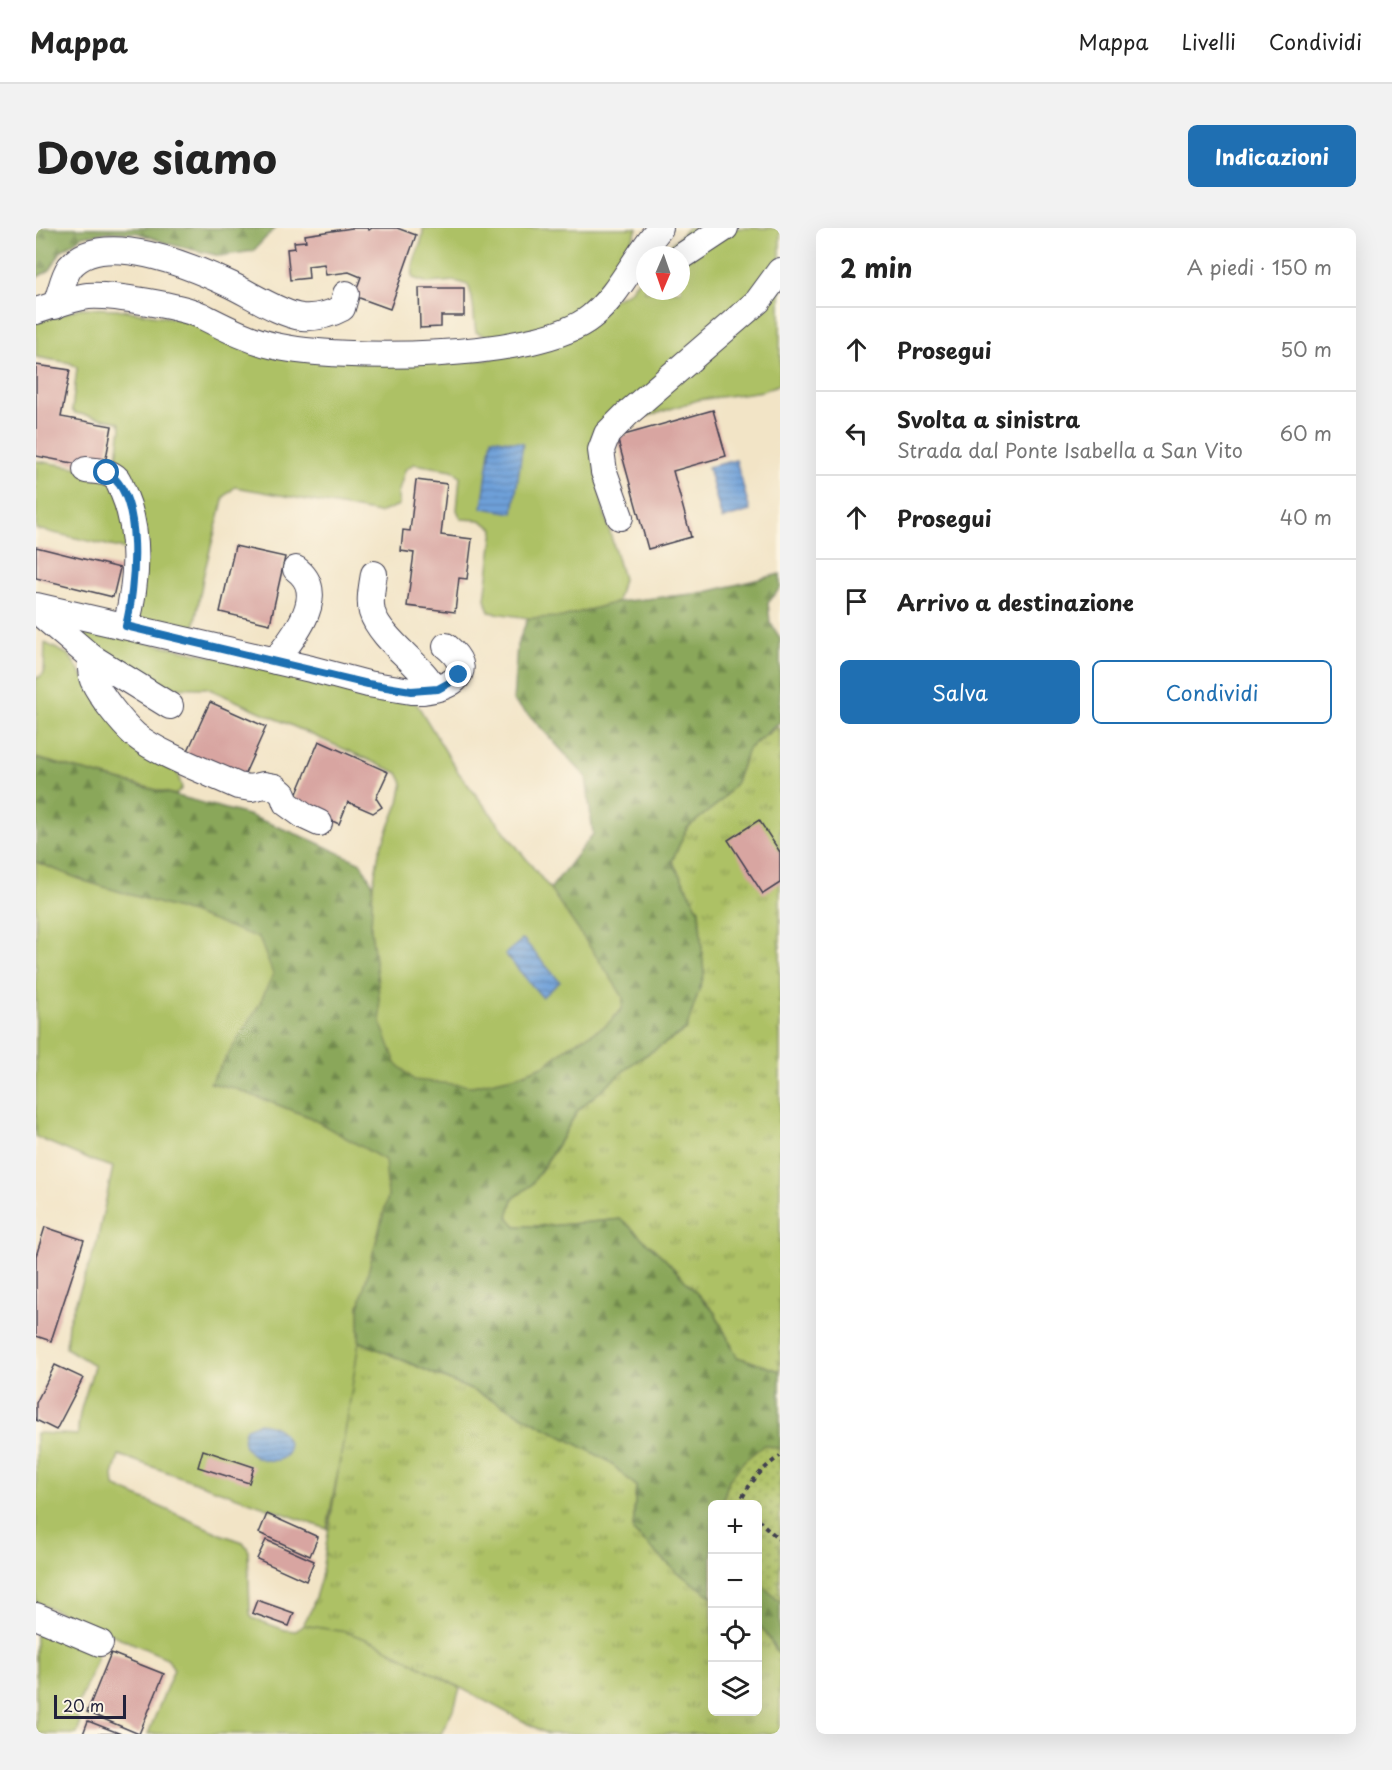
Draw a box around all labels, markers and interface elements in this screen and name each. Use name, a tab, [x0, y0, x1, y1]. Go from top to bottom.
text: Mappa	[30, 20, 128, 63]
text: Mappa	[1079, 25, 1149, 57]
text: Livelli	[1182, 25, 1236, 57]
text: Condividi	[1269, 25, 1362, 57]
text: Dove siamo	[36, 125, 277, 188]
button: Indicazioni	[1188, 125, 1356, 187]
north arrow	[636, 246, 690, 300]
text: 2 min	[840, 248, 913, 287]
text: A piedi · 150 m	[1187, 252, 1332, 282]
icon: ahead	[840, 333, 873, 366]
text: Prosegui	[897, 333, 991, 366]
text: 50 m	[1280, 334, 1332, 364]
text: Svolta a sinistra	[897, 402, 1080, 435]
icon: left	[840, 417, 873, 450]
text: 60 m	[1280, 418, 1332, 448]
text: Strada dal Ponte Isabella a San Vito	[897, 435, 1243, 465]
route start	[93, 459, 119, 485]
icon: ahead	[840, 501, 873, 534]
text: Prosegui	[897, 501, 991, 534]
text: 40 m	[1280, 502, 1332, 532]
icon: arrive	[840, 585, 873, 618]
text: Arrivo a destinazione	[897, 585, 1134, 618]
button: Salva	[840, 660, 1080, 724]
button: Condividi	[1092, 660, 1332, 724]
route end	[445, 661, 471, 687]
map controls	[708, 1500, 762, 1716]
button: +	[708, 1500, 762, 1554]
button: −	[708, 1554, 762, 1608]
button: locate	[708, 1608, 762, 1662]
button: layers	[708, 1662, 762, 1716]
scale bar	[54, 1692, 126, 1720]
text: 20 m	[63, 1693, 104, 1717]

